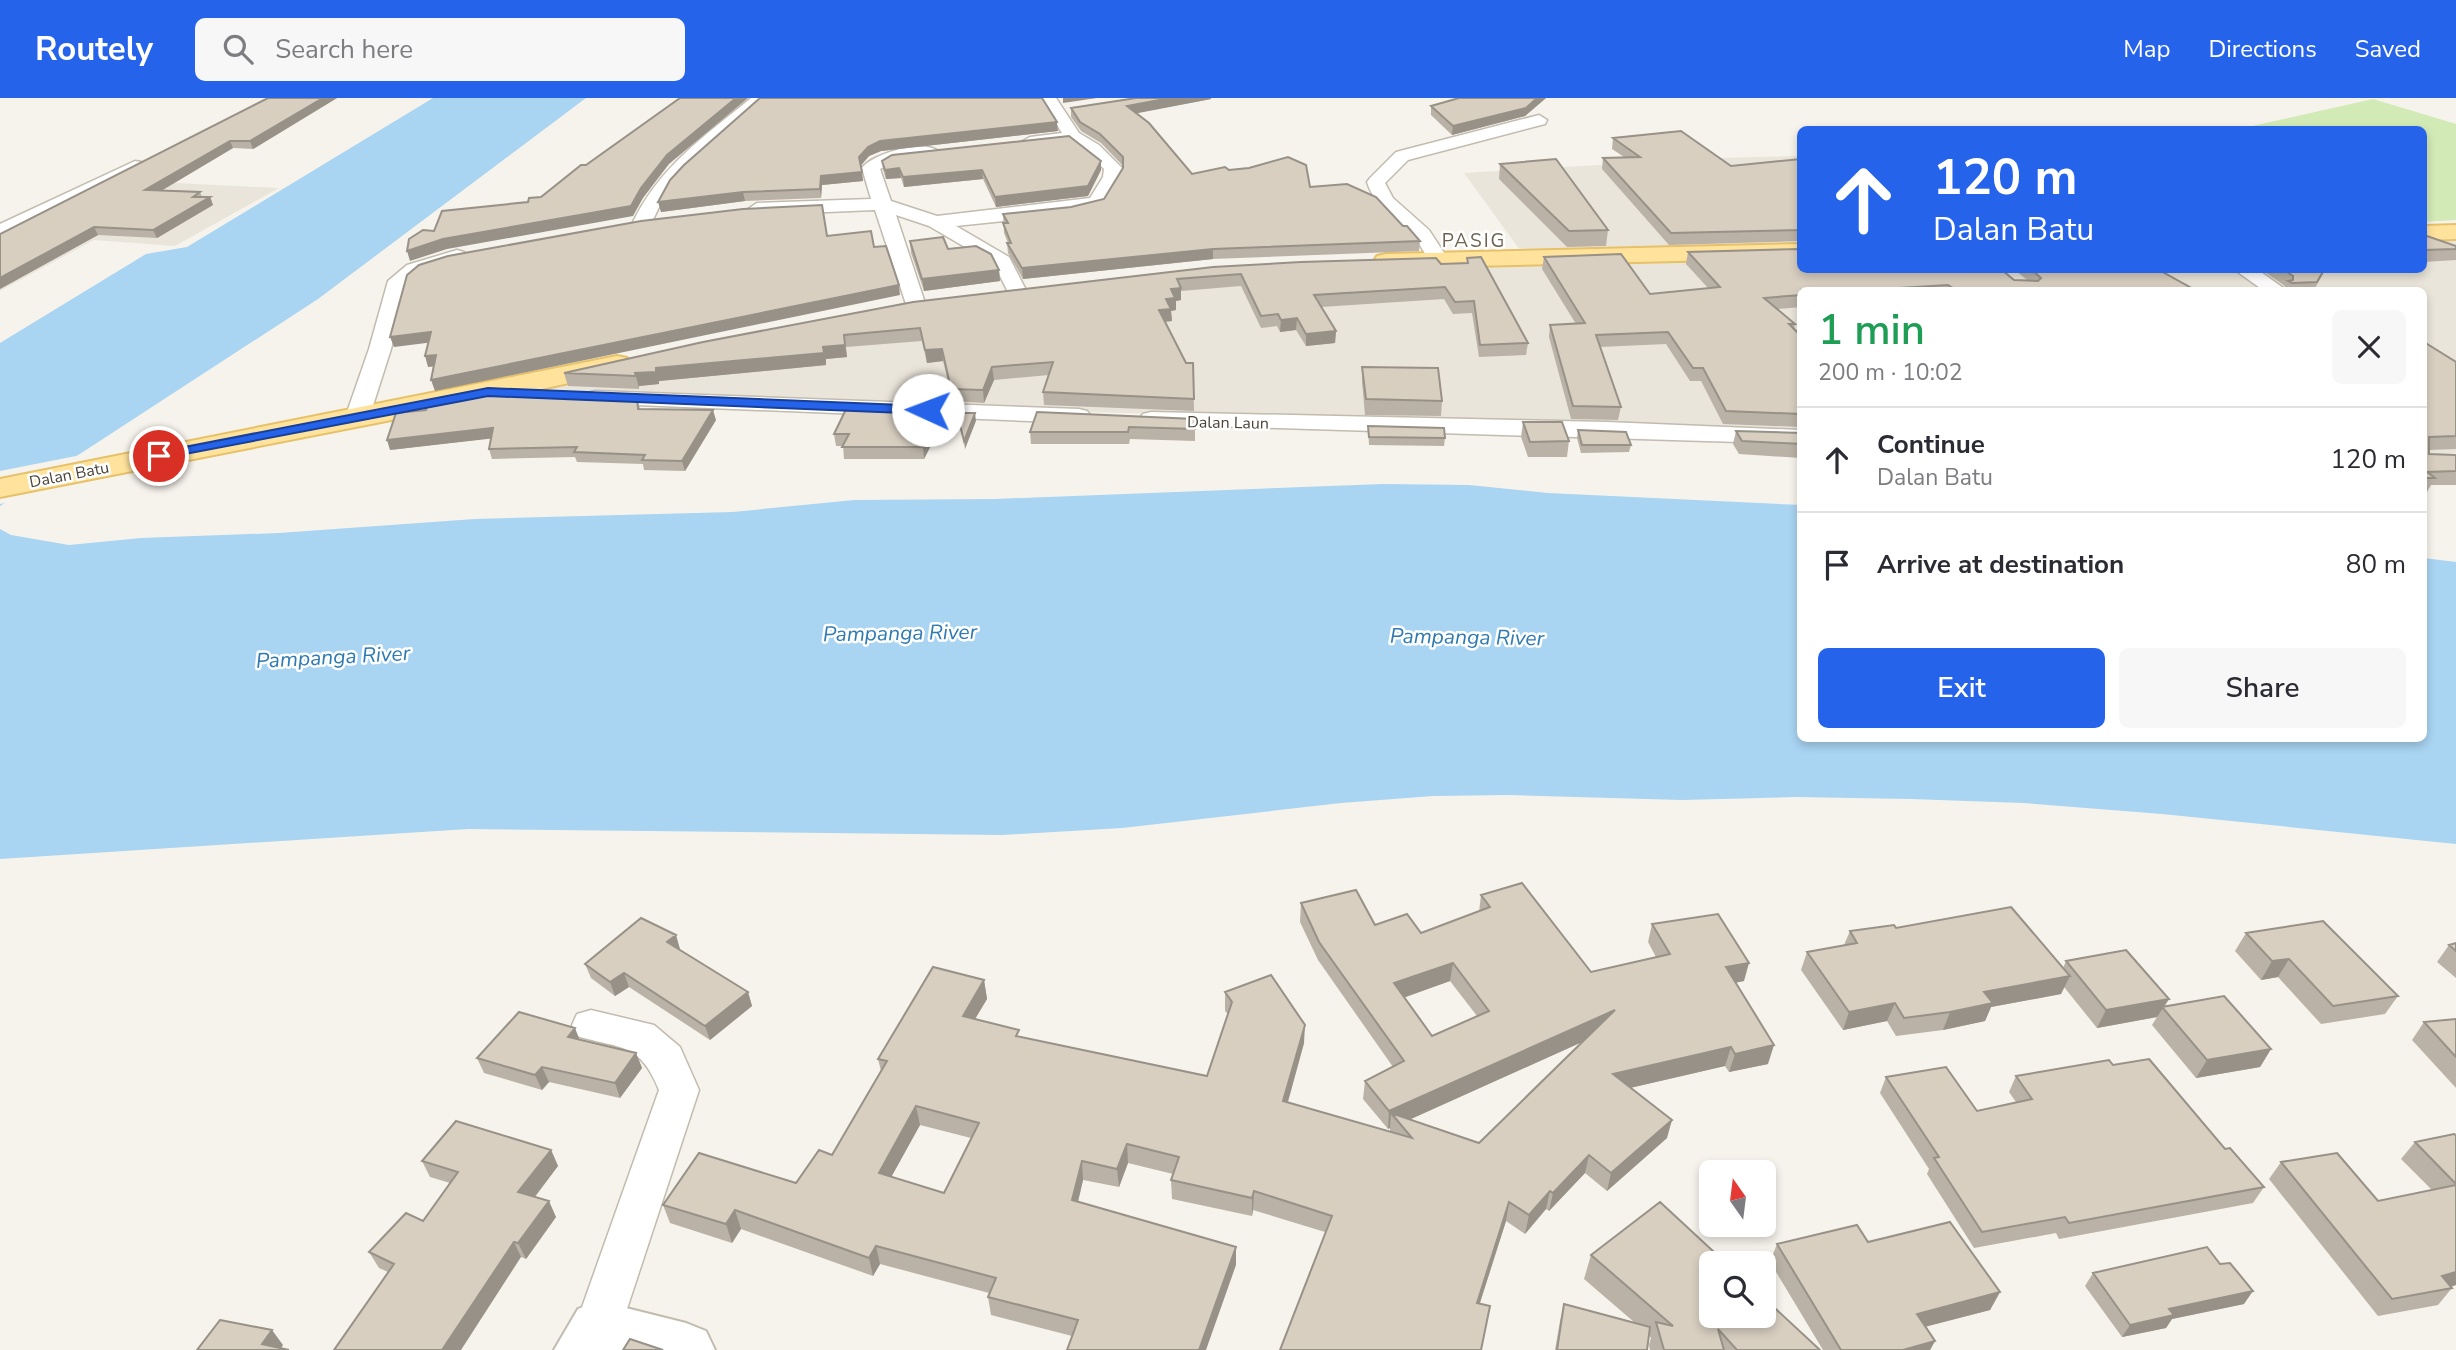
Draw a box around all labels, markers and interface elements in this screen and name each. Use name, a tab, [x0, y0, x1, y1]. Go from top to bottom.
search box	[195, 18, 685, 81]
text: Routely	[35, 27, 153, 72]
icon: search	[219, 30, 257, 68]
text: Search here	[275, 32, 413, 67]
text: Map	[2123, 33, 2170, 65]
text: Directions	[2208, 33, 2317, 65]
text: Saved	[2355, 33, 2421, 65]
text: 120 m	[1933, 144, 2077, 211]
icon: ahead	[1818, 154, 1909, 245]
text: Dalan Batu	[1933, 208, 2094, 251]
district label: PASIG	[1442, 228, 1506, 254]
text: 1 min	[1818, 302, 1925, 359]
button: close	[2332, 310, 2406, 384]
text: 200 m · 10:02	[1818, 357, 1963, 388]
position arrow	[891, 373, 965, 447]
street label: Dalan Laun	[1187, 411, 1269, 435]
pin	[129, 426, 189, 486]
text: Continue	[1877, 427, 1985, 462]
icon: arrive	[140, 437, 178, 475]
icon: ahead	[1818, 441, 1856, 479]
text: 120 m	[2330, 442, 2406, 477]
street label: Dalan Batu	[28, 456, 111, 493]
text: Dalan Batu	[1877, 462, 1993, 493]
icon: arrive	[1818, 546, 1856, 584]
text: Arrive at destination	[1877, 547, 2124, 582]
text: 80 m	[2346, 547, 2406, 582]
water label: Pampanga River	[823, 618, 978, 648]
water label: Pampanga River	[1390, 622, 1545, 652]
water label: Pampanga River	[255, 639, 411, 675]
button: Exit	[1818, 648, 2105, 728]
button: Share	[2119, 648, 2406, 728]
north arrow	[1699, 1160, 1776, 1237]
map controls	[1699, 1160, 1776, 1328]
button: search	[1699, 1251, 1776, 1328]

